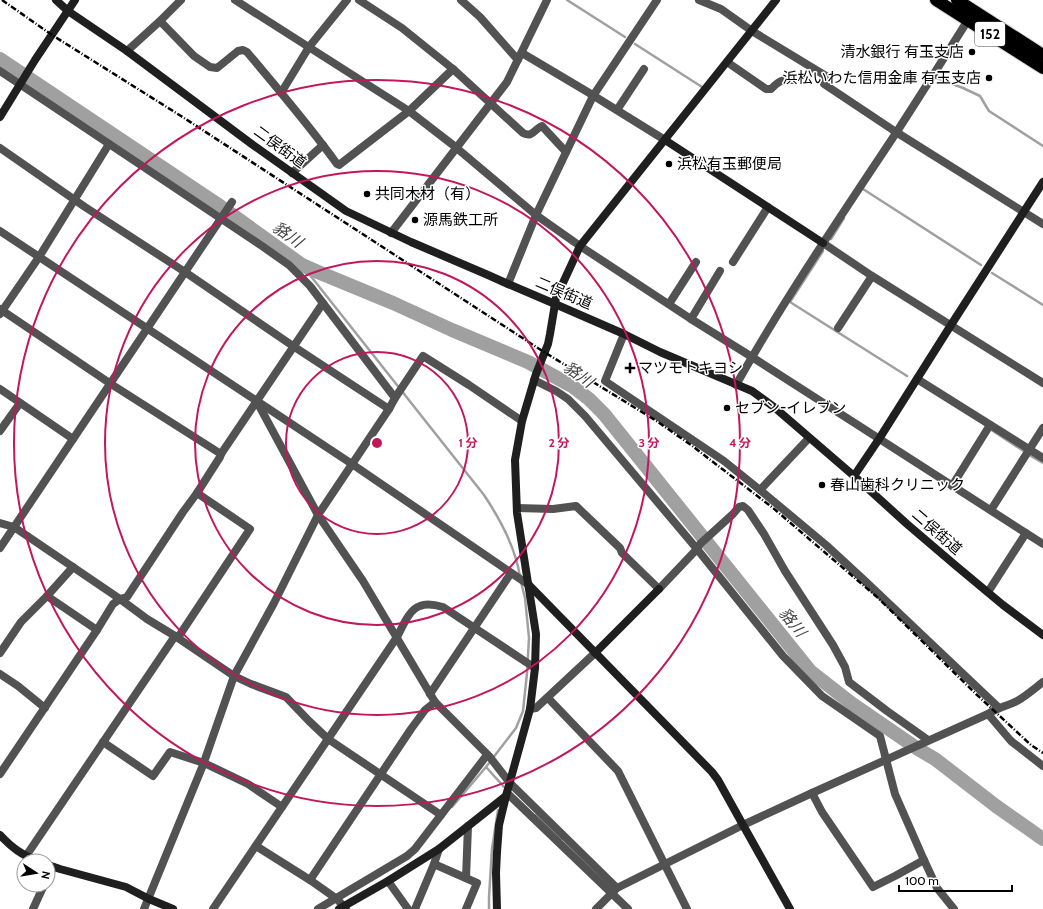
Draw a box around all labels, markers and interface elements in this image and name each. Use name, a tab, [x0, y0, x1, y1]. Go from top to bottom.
road number: 152	[975, 22, 1005, 46]
place label: 清水銀行 有玉支店	[841, 43, 964, 61]
marker: 清水銀行 有玉支店	[967, 47, 977, 57]
place label: 浜松いわた信用金庫 有玉支店	[783, 69, 981, 87]
marker: 浜松いわた信用金庫 有玉支店	[984, 73, 994, 83]
street label: 二俣街道	[250, 122, 310, 172]
place label: 浜松有玉郵便局	[677, 155, 782, 173]
marker: 浜松有玉郵便局	[664, 159, 674, 169]
place label: 共同木材（有）	[375, 185, 480, 203]
marker: 共同木材（有）	[362, 189, 372, 199]
place label: 源馬鉄工所	[423, 211, 498, 229]
marker: 源馬鉄工所	[410, 215, 420, 225]
water label: 貉川	[269, 217, 308, 253]
street label: 二俣街道	[533, 273, 595, 313]
water label: 貉川	[560, 357, 599, 393]
place label: マツモトキヨシ	[638, 359, 743, 377]
marker: マツモトキヨシ	[625, 363, 635, 373]
place label: セブン-イレブン	[735, 399, 846, 417]
marker: セブン-イレブン	[722, 403, 732, 413]
text: 1 分	[458, 435, 478, 450]
text: 2 分	[548, 435, 570, 450]
text: 3 分	[638, 435, 660, 450]
text: 4 分	[729, 435, 751, 450]
centre of rings	[370, 436, 384, 450]
place label: 春山歯科クリニック	[830, 476, 965, 494]
marker: 春山歯科クリニック	[817, 480, 827, 490]
street label: 二俣街道	[908, 506, 966, 558]
water label: 貉川	[775, 604, 811, 642]
north arrow	[16, 853, 56, 893]
scale bar	[899, 867, 1012, 893]
text: N	[38, 870, 53, 880]
text: 100 m	[905, 873, 939, 888]

